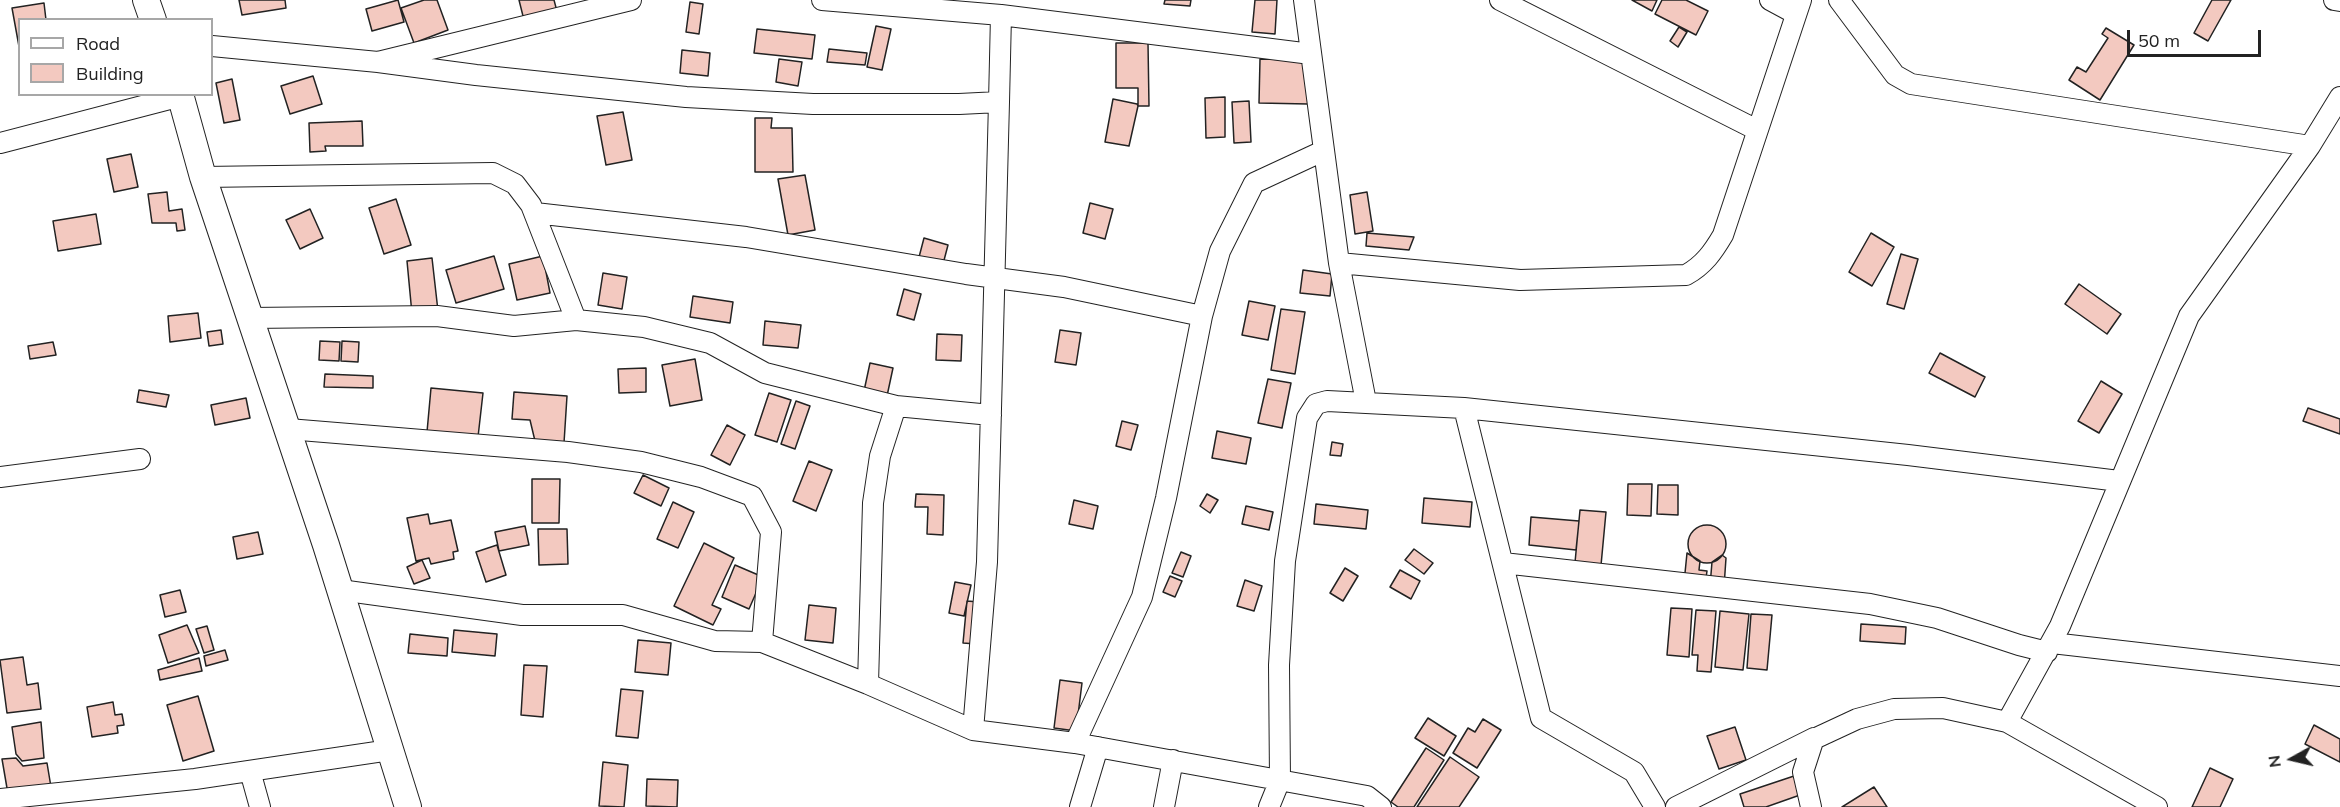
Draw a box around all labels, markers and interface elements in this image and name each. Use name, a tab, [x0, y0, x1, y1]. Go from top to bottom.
legend	[18, 18, 213, 96]
scale bar	[2130, 18, 2264, 56]
text: 50 m	[2138, 29, 2180, 52]
text: Road	[76, 32, 120, 55]
text: Building	[76, 62, 144, 85]
north arrow	[2262, 729, 2322, 789]
text: N	[2263, 754, 2285, 769]

